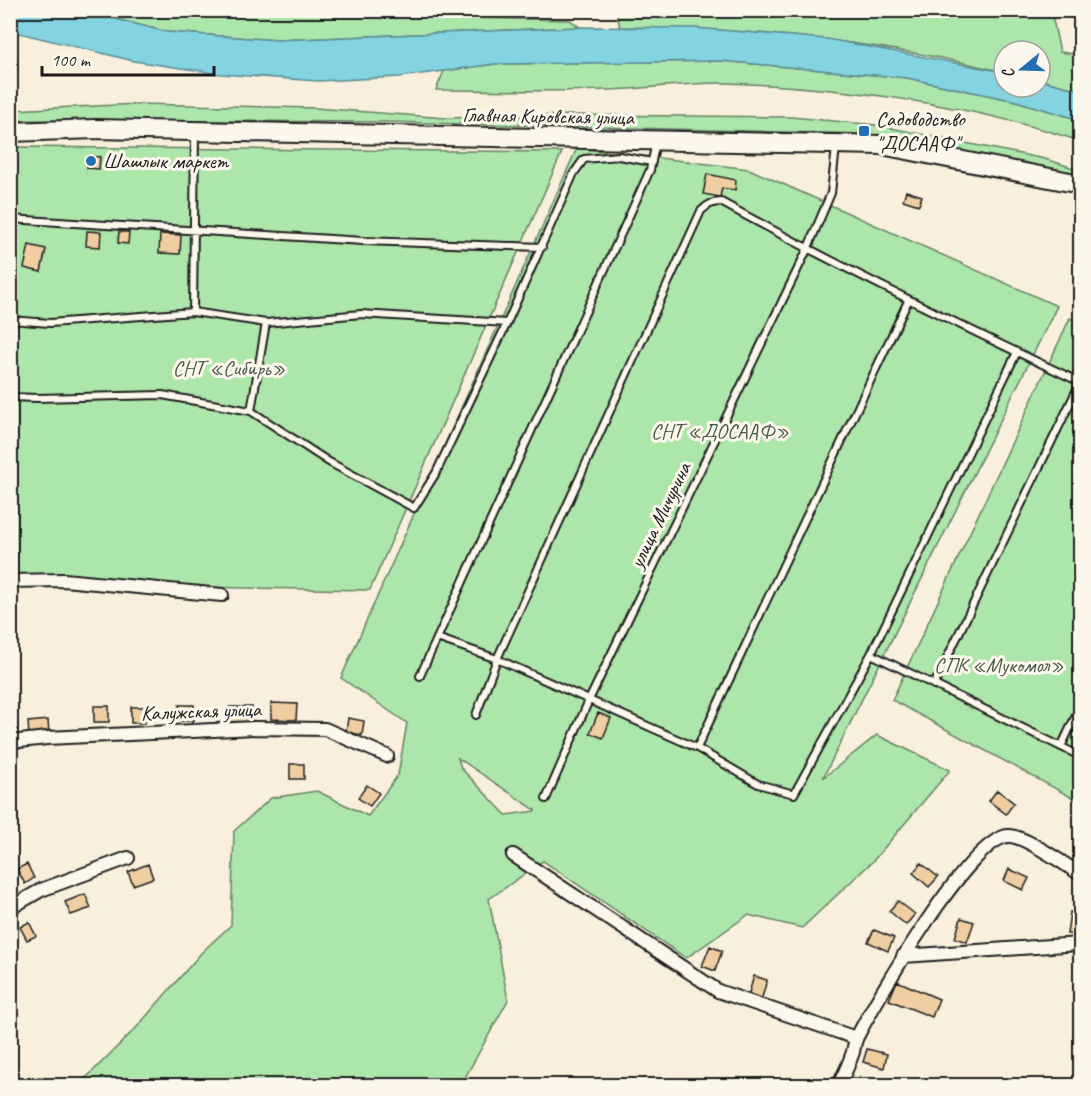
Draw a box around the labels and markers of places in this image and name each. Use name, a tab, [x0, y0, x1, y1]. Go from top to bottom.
place label: Садоводство "ДОСААФ"	[876, 106, 966, 156]
marker: Садоводство "ДОСААФ"	[857, 124, 871, 138]
place label: Шашлык маркет	[103, 148, 230, 174]
marker: Шашлык маркет	[84, 154, 98, 168]

